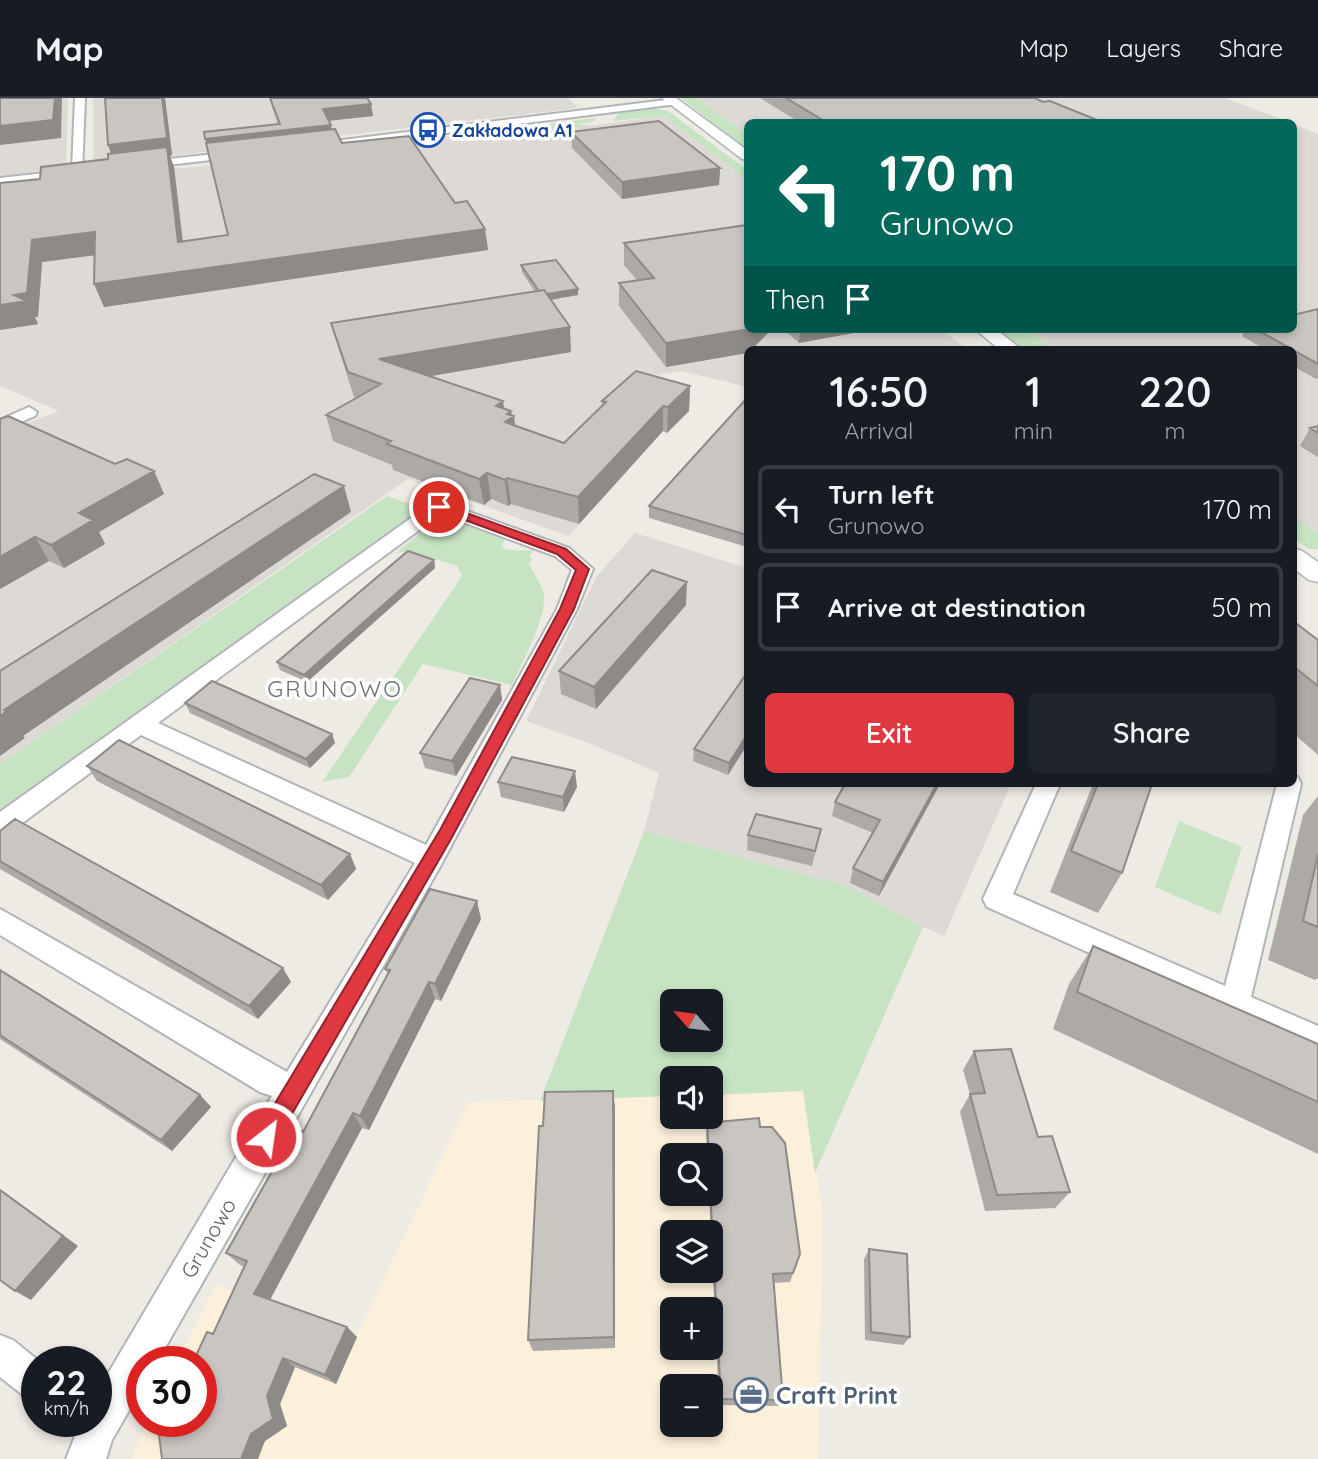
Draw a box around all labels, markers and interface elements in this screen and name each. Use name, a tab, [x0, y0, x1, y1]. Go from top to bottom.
text: Map	[35, 28, 103, 69]
text: Map	[1019, 33, 1068, 63]
text: Layers	[1106, 33, 1181, 63]
text: Share	[1219, 33, 1283, 63]
bus stop icon: Zakładowa A1	[409, 111, 447, 149]
place label: Zakładowa A1	[452, 119, 573, 142]
text: 170 m	[880, 142, 1015, 203]
icon: left	[765, 147, 856, 238]
text: Grunowo	[880, 203, 1014, 243]
icon: arrive	[839, 280, 877, 318]
text: Then	[765, 283, 825, 316]
text: 16:50	[830, 365, 928, 418]
text: 1	[1025, 365, 1041, 418]
text: 220	[1139, 365, 1211, 418]
text: Arrival	[844, 416, 913, 445]
text: min	[1014, 416, 1053, 445]
text: m	[1164, 416, 1185, 445]
pin	[409, 477, 469, 537]
text: Turn left	[828, 478, 935, 511]
icon: arrive	[420, 488, 458, 526]
icon: left	[769, 490, 807, 528]
text: 170 m	[1203, 493, 1272, 526]
text: Grunowo	[828, 511, 924, 540]
icon: arrive	[769, 588, 807, 626]
text: Arrive at destination	[828, 591, 1086, 624]
text: 50 m	[1212, 591, 1272, 624]
district label: GRUNOWO	[267, 674, 403, 703]
button: Exit	[765, 693, 1014, 773]
button: Share	[1028, 693, 1276, 773]
north arrow	[660, 989, 723, 1052]
map controls	[660, 989, 723, 1437]
button: sound	[660, 1066, 723, 1129]
position arrow	[229, 1100, 303, 1174]
button: search	[660, 1143, 723, 1206]
street label: Grunowo	[175, 1193, 241, 1283]
button: layers	[660, 1220, 723, 1283]
button: +	[660, 1297, 723, 1360]
speed limit sign: 30	[126, 1346, 217, 1437]
text: 22	[47, 1360, 86, 1404]
button: −	[660, 1374, 723, 1437]
office icon: Craft Print	[732, 1376, 770, 1414]
place label: Craft Print	[776, 1380, 898, 1410]
text: km/h	[44, 1397, 89, 1420]

